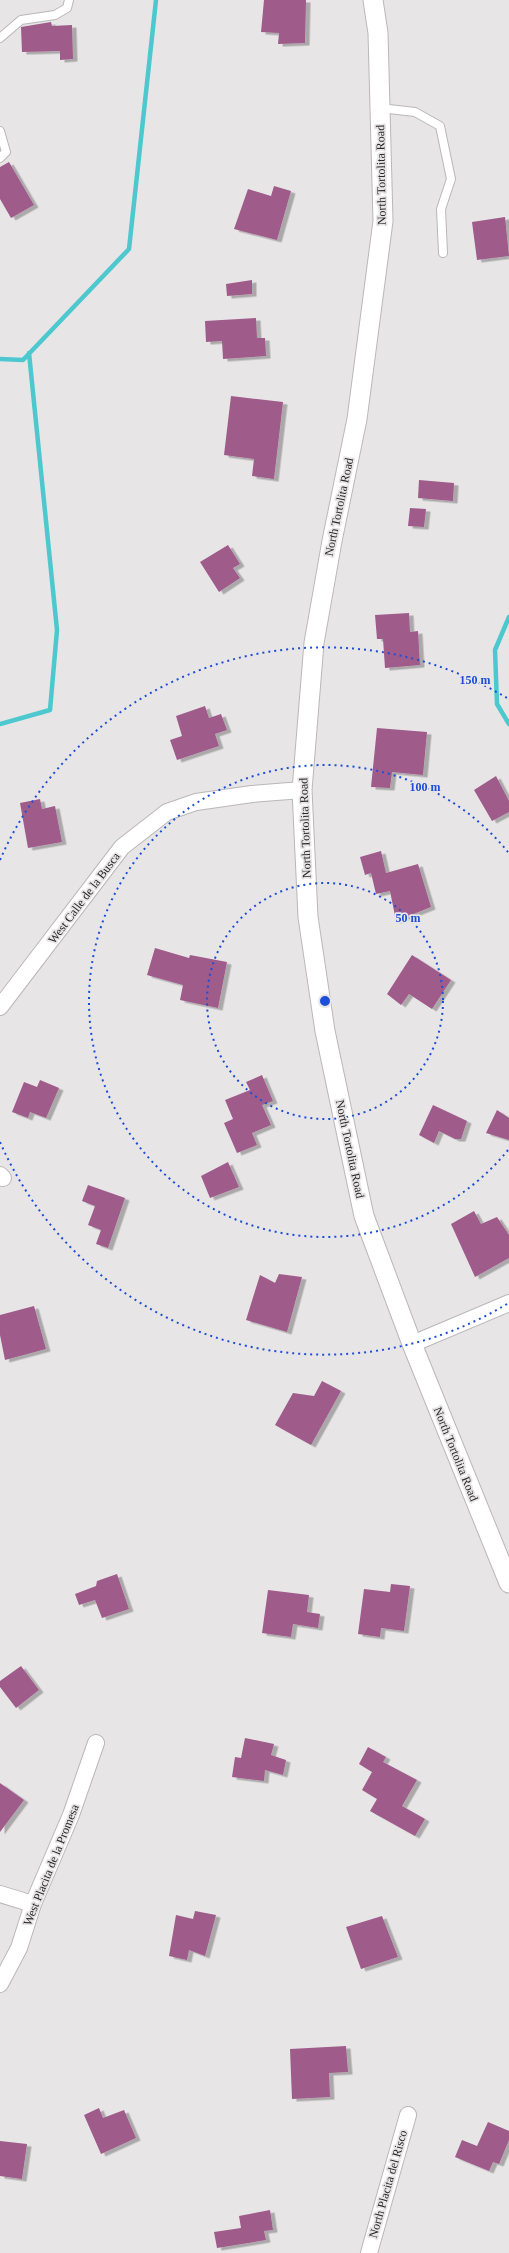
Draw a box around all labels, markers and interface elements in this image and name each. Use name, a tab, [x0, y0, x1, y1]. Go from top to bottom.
street label: North Tortolita Road	[373, 125, 389, 225]
street label: North Tortolita Road	[322, 457, 356, 557]
text: 150 m	[460, 673, 491, 687]
street label: North Tortolita Road	[296, 778, 314, 878]
text: 100 m	[410, 780, 441, 794]
street label: West Calle de la Busca	[45, 849, 123, 946]
text: 50 m	[396, 911, 421, 925]
centre of rings	[318, 994, 332, 1008]
street label: North Tortolita Road	[333, 1099, 367, 1199]
street label: North Tortolita Road	[431, 1405, 481, 1503]
street label: West Placita de la Promesa	[20, 1802, 82, 1928]
street label: North Placita del Risco	[366, 2128, 410, 2240]

